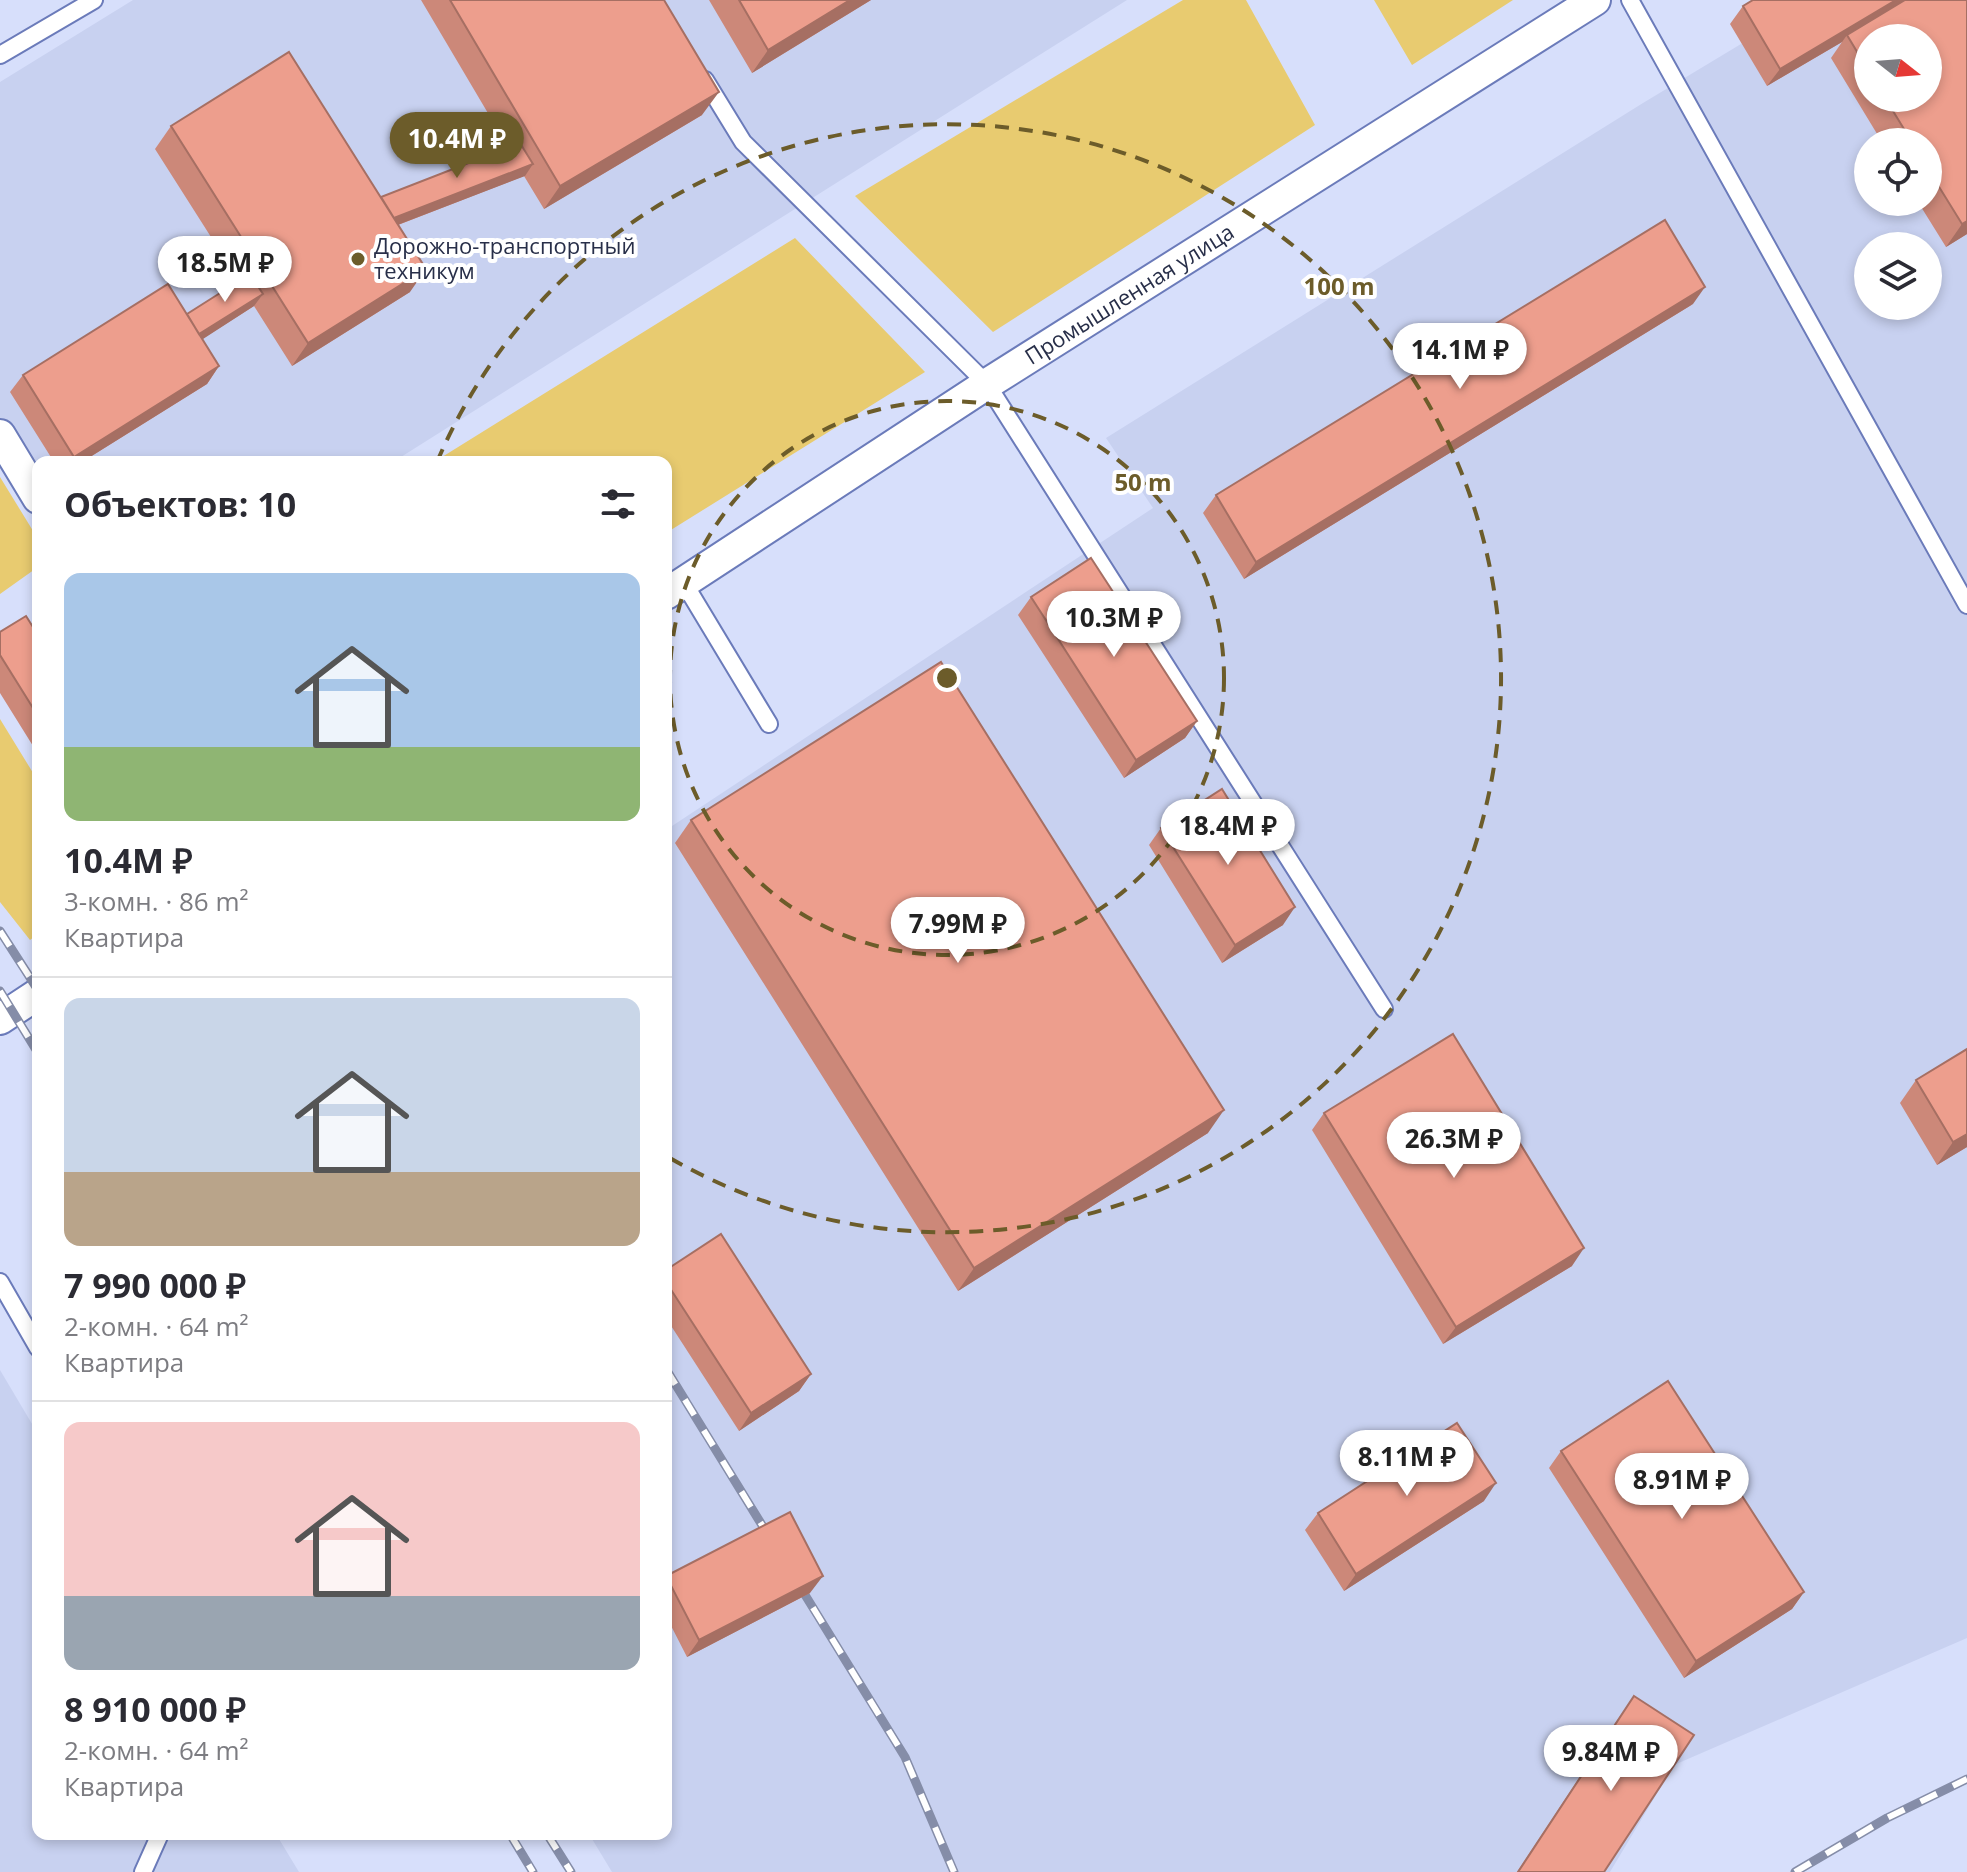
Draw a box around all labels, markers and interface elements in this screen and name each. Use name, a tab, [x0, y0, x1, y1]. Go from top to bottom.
north arrow	[1854, 24, 1942, 112]
map controls	[1854, 24, 1942, 320]
pin: 10.4M ₽	[383, 112, 531, 180]
text: 10.4M ₽	[408, 120, 506, 156]
button: locate	[1854, 128, 1942, 216]
street label: Промышленная улица	[1019, 216, 1239, 371]
place label: Дорожно-транспортный техникум	[374, 230, 635, 285]
button: layers	[1854, 232, 1942, 320]
pin: 18.5M ₽	[151, 236, 299, 304]
text: 18.5M ₽	[176, 244, 274, 280]
marker: Дорожно-транспортный техникум	[349, 250, 367, 268]
text: 100 m	[1304, 269, 1374, 302]
pin: 14.1M ₽	[1386, 323, 1534, 391]
text: 14.1M ₽	[1411, 331, 1509, 367]
text: 50 m	[1114, 465, 1172, 498]
text: Объектов: 10	[64, 481, 296, 527]
icon: filters	[596, 482, 640, 526]
pin: 10.3M ₽	[1040, 591, 1188, 659]
text: 10.3M ₽	[1065, 599, 1163, 635]
icon: home	[280, 625, 424, 769]
centre of rings	[933, 664, 961, 692]
pin: 18.4M ₽	[1154, 799, 1302, 867]
text: 18.4M ₽	[1179, 807, 1277, 843]
text: 10.4M ₽	[64, 837, 193, 883]
text: 3-комн. · 86 m²	[64, 883, 249, 919]
pin: 7.99M ₽	[884, 897, 1032, 965]
text: 7.99M ₽	[909, 905, 1007, 941]
text: Квартира	[64, 919, 184, 955]
icon: home	[280, 1050, 424, 1194]
pin: 26.3M ₽	[1380, 1112, 1528, 1180]
text: 26.3M ₽	[1405, 1120, 1503, 1156]
text: 7 990 000 ₽	[64, 1262, 246, 1308]
text: 2-комн. · 64 m²	[64, 1308, 249, 1344]
text: Квартира	[64, 1344, 184, 1380]
pin: 8.11M ₽	[1333, 1430, 1481, 1498]
text: 8.11M ₽	[1358, 1438, 1456, 1474]
pin: 8.91M ₽	[1608, 1453, 1756, 1521]
text: 8.91M ₽	[1633, 1461, 1731, 1497]
icon: home	[280, 1474, 424, 1618]
text: 8 910 000 ₽	[64, 1686, 246, 1732]
pin: 9.84M ₽	[1537, 1725, 1685, 1793]
text: 2-комн. · 64 m²	[64, 1732, 249, 1768]
text: 9.84M ₽	[1562, 1733, 1660, 1769]
text: Квартира	[64, 1768, 184, 1804]

